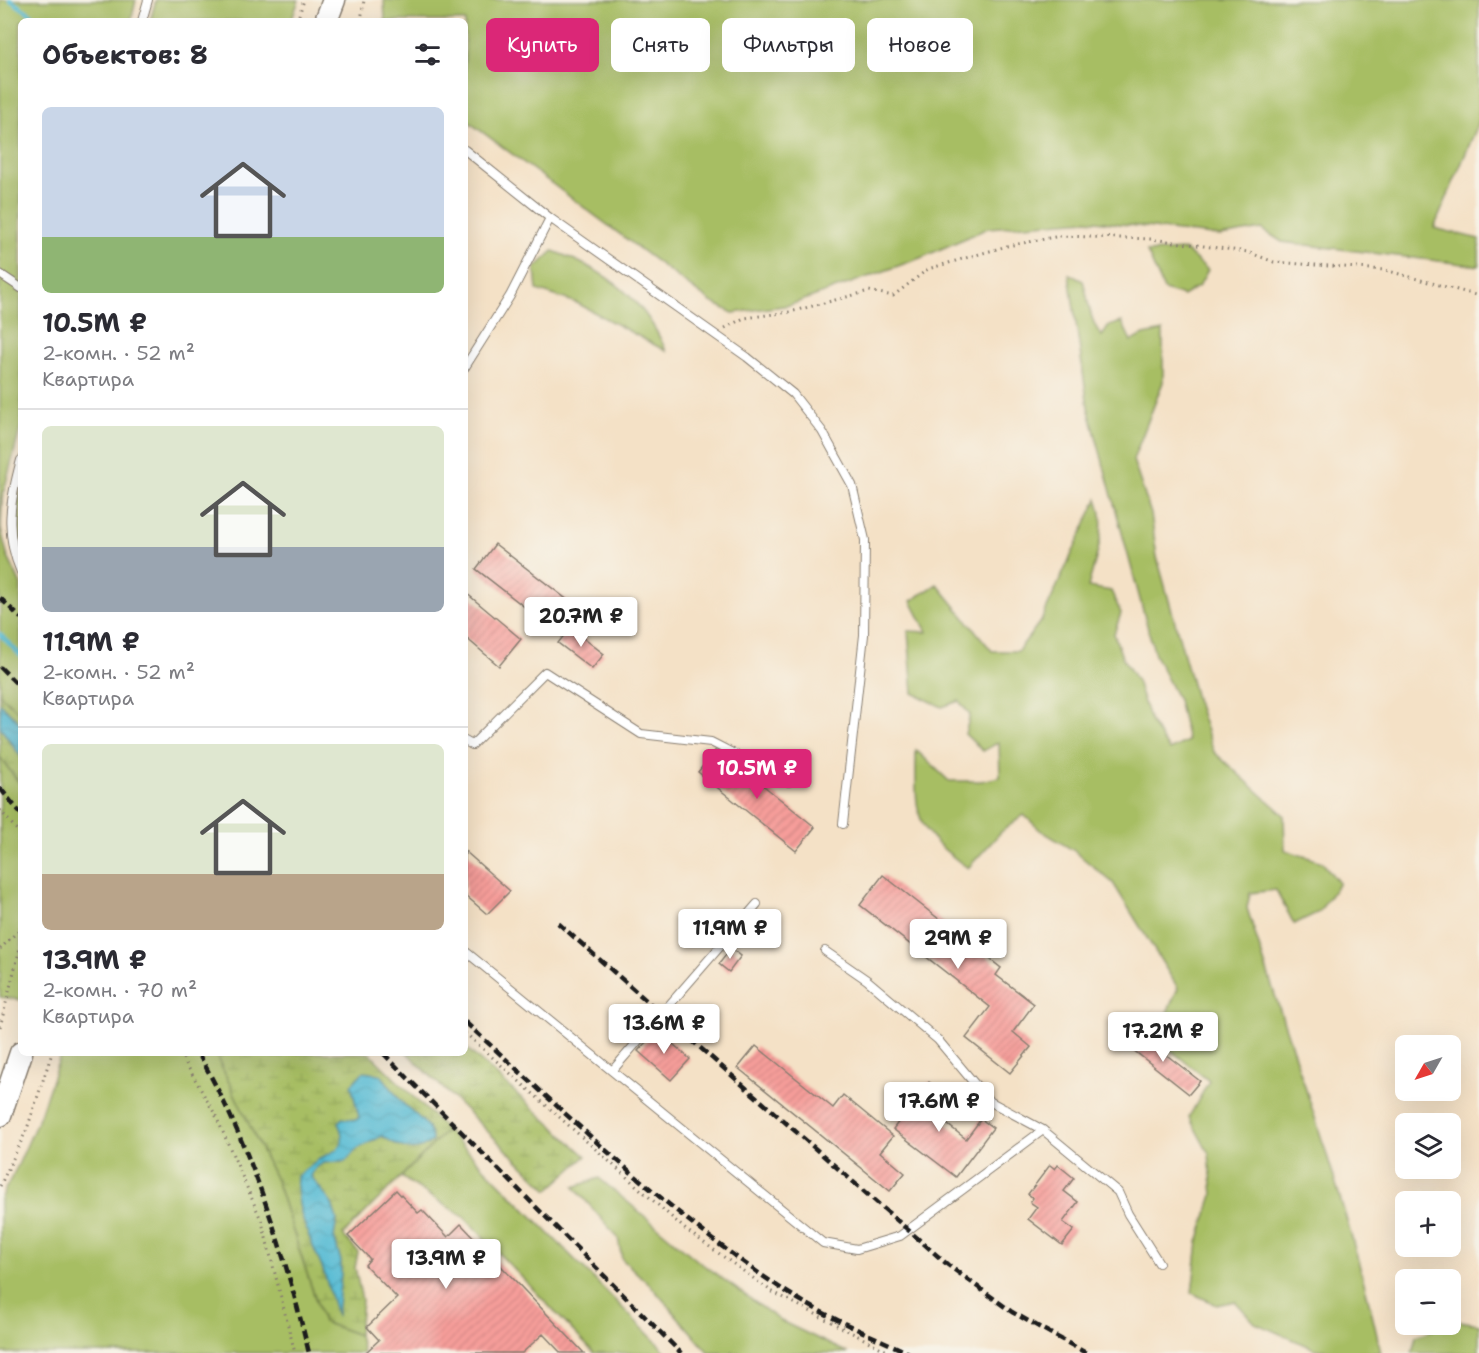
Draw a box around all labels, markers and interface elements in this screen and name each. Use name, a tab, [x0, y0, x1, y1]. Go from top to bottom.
chip: Купить	[486, 18, 599, 72]
chip: Снять	[611, 18, 710, 72]
chip: Фильтры	[722, 18, 855, 72]
chip: Новое	[867, 18, 973, 72]
text: Объектов: 8	[42, 37, 208, 72]
icon: filters	[411, 38, 444, 71]
icon: home	[189, 146, 297, 254]
text: 10.5M ₽	[42, 305, 147, 340]
text: 2-комн. · 52 m²	[42, 340, 195, 366]
text: Квартира	[42, 366, 134, 392]
icon: home	[189, 465, 297, 573]
pin: 20.7M ₽	[526, 597, 636, 648]
text: 20.7M ₽	[538, 603, 624, 629]
text: 11.9M ₽	[42, 624, 140, 659]
text: 2-комн. · 52 m²	[42, 659, 195, 685]
text: Квартира	[42, 685, 134, 711]
pin: 10.5M ₽	[702, 749, 812, 800]
text: 10.5M ₽	[717, 755, 797, 781]
icon: home	[189, 783, 297, 891]
pin: 11.9M ₽	[675, 909, 785, 960]
text: 11.9M ₽	[692, 915, 768, 941]
pin: 29M ₽	[916, 919, 1000, 970]
text: 29M ₽	[924, 925, 992, 951]
text: 13.9M ₽	[42, 942, 147, 977]
text: 2-комн. · 70 m²	[42, 977, 197, 1003]
text: Квартира	[42, 1003, 134, 1029]
pin: 13.6M ₽	[609, 1004, 719, 1055]
text: 13.6M ₽	[623, 1010, 705, 1036]
pin: 17.2M ₽	[1108, 1012, 1218, 1063]
text: 17.2M ₽	[1122, 1018, 1204, 1044]
north arrow	[1395, 1035, 1461, 1101]
map controls	[1395, 1035, 1461, 1335]
pin: 17.6M ₽	[884, 1082, 994, 1133]
text: 17.6M ₽	[898, 1088, 980, 1114]
button: layers	[1395, 1113, 1461, 1179]
button: +	[1395, 1191, 1461, 1257]
pin: 13.9M ₽	[391, 1239, 501, 1290]
text: 13.9M ₽	[406, 1245, 486, 1271]
button: −	[1395, 1269, 1461, 1335]

